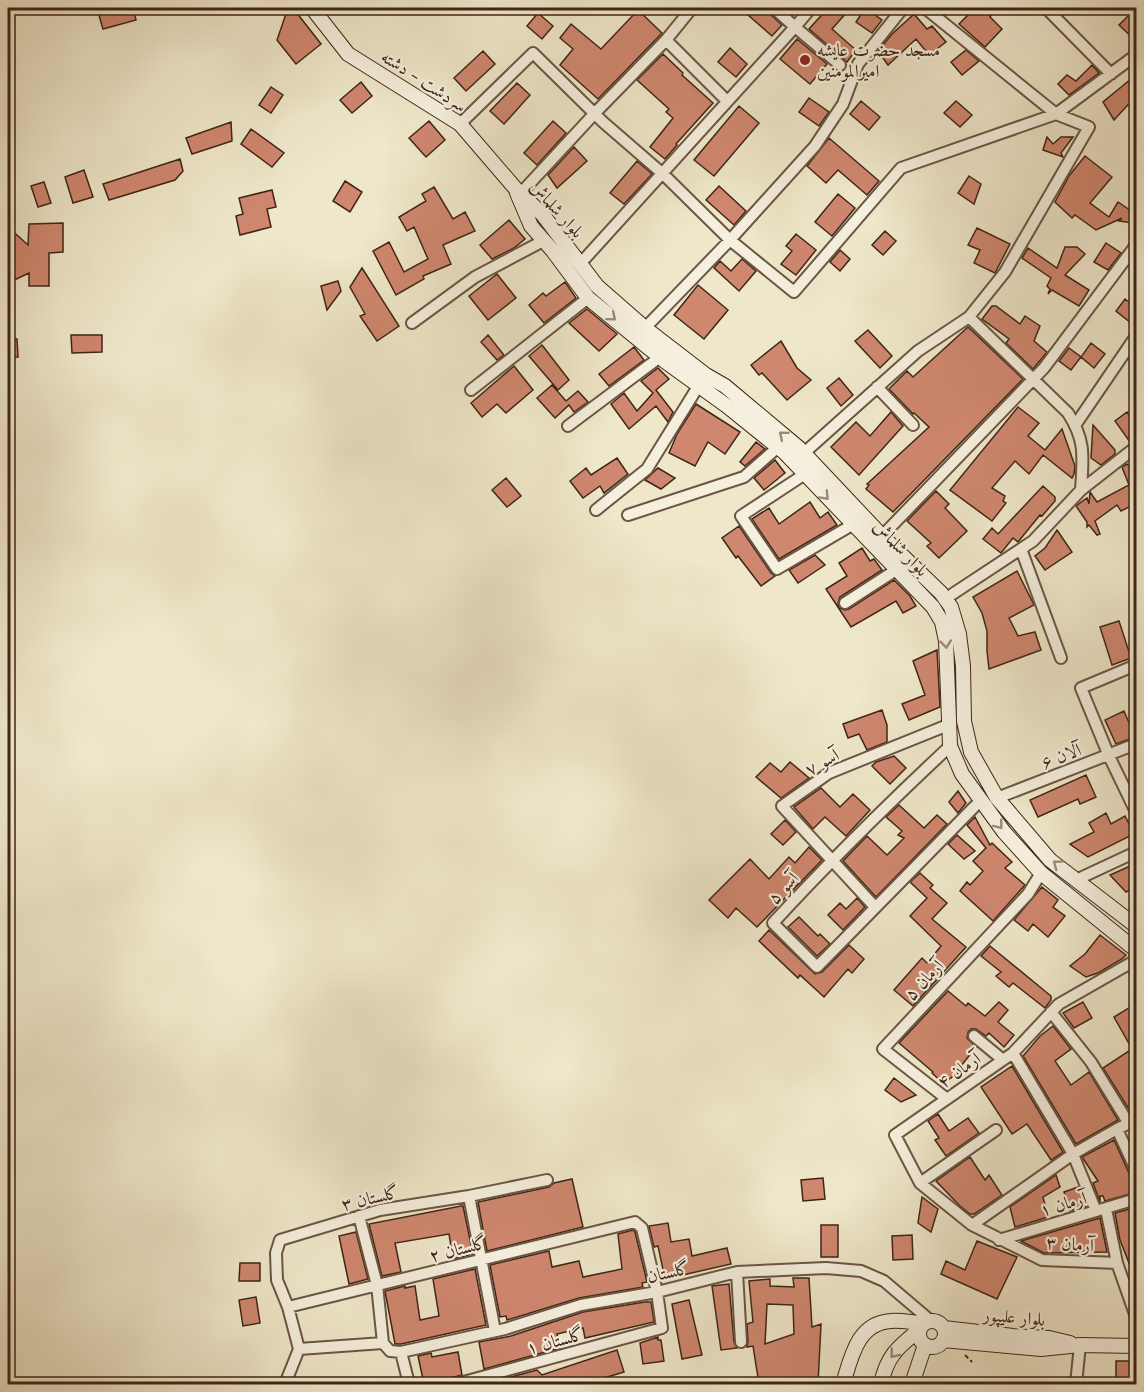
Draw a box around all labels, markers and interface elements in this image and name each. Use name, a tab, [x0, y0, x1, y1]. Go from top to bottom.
place label: مسجد حضرت عایشه امیرالمومنین	[817, 38, 940, 84]
street label: سردشت - دشته	[376, 44, 471, 118]
marker: مسجد حضرت عایشه امیرالمومنین	[798, 53, 812, 67]
street label: بلوار شلماش	[524, 175, 589, 244]
one-way arrow	[605, 310, 616, 321]
one-way arrow	[779, 431, 790, 442]
one-way arrow	[818, 489, 829, 499]
street label: بلوار شلماش	[867, 514, 934, 582]
one-way arrow	[939, 640, 952, 649]
street label: آلان ۶	[1038, 737, 1087, 776]
street label: آسو ۷	[801, 742, 846, 782]
one-way arrow	[991, 818, 1002, 829]
one-way arrow	[1053, 860, 1064, 871]
street label: آسو ۵	[762, 865, 806, 910]
street label: آرمان ۵	[899, 953, 951, 1006]
street label: آرمان ۴	[933, 1045, 988, 1094]
street label: گلستان ۳	[339, 1180, 401, 1217]
street label: آرمان ۱	[1037, 1185, 1092, 1223]
street label: گلستان ۲	[427, 1230, 489, 1269]
street label: آرمان ۳	[1045, 1230, 1097, 1259]
street label: گلستان	[644, 1255, 692, 1290]
street label: بلوار علیپور	[980, 1302, 1046, 1333]
street label: گلستان ۱	[524, 1322, 587, 1361]
one-way arrow	[891, 1347, 902, 1358]

